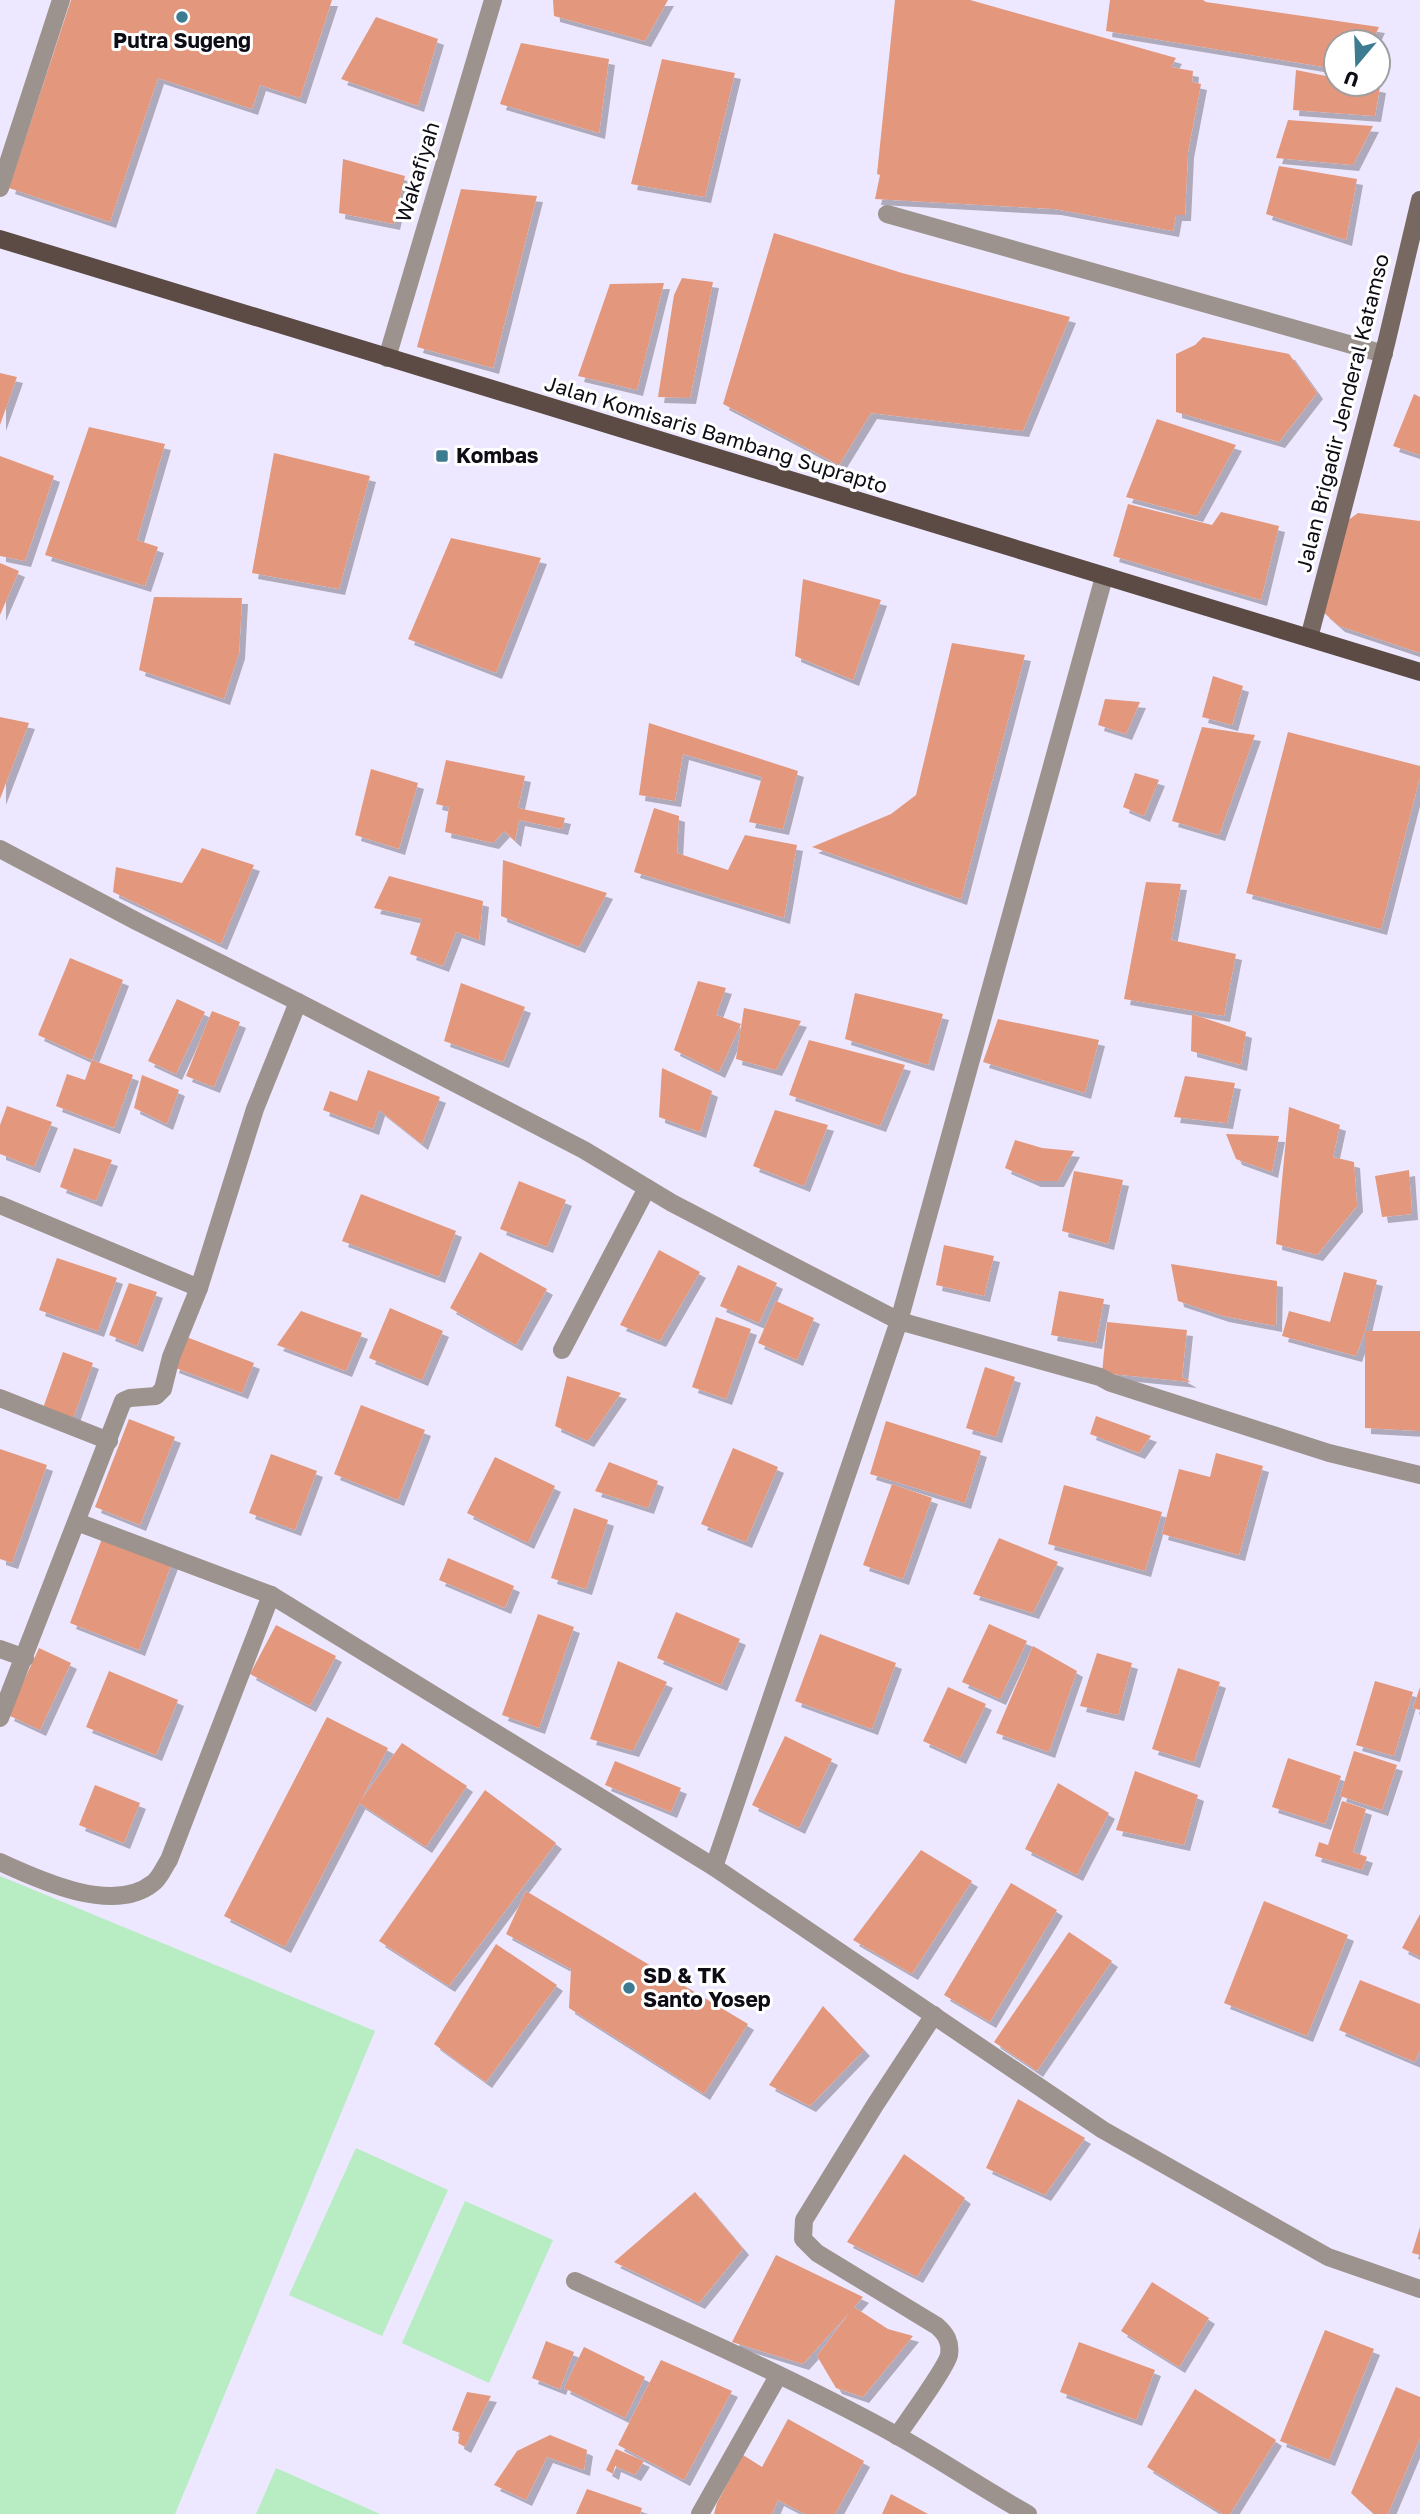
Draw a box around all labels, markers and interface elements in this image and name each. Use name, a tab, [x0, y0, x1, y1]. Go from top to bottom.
marker: Putra Sugeng	[174, 9, 190, 25]
place label: Putra Sugeng	[113, 27, 251, 53]
north arrow	[1322, 28, 1392, 98]
text: U	[1341, 66, 1362, 93]
street label: Wakafiyah	[389, 118, 445, 225]
street label: Jalan Brigadir Jenderal Katamso	[1290, 251, 1394, 575]
street label: Jalan Komisaris Bambang Suprapto	[542, 369, 891, 499]
place label: Kombas	[456, 442, 539, 468]
marker: Kombas	[434, 448, 450, 464]
place label: SD & TK Santo Yosep	[643, 1962, 771, 2012]
marker: SD & TK Santo Yosep	[621, 1980, 637, 1996]

